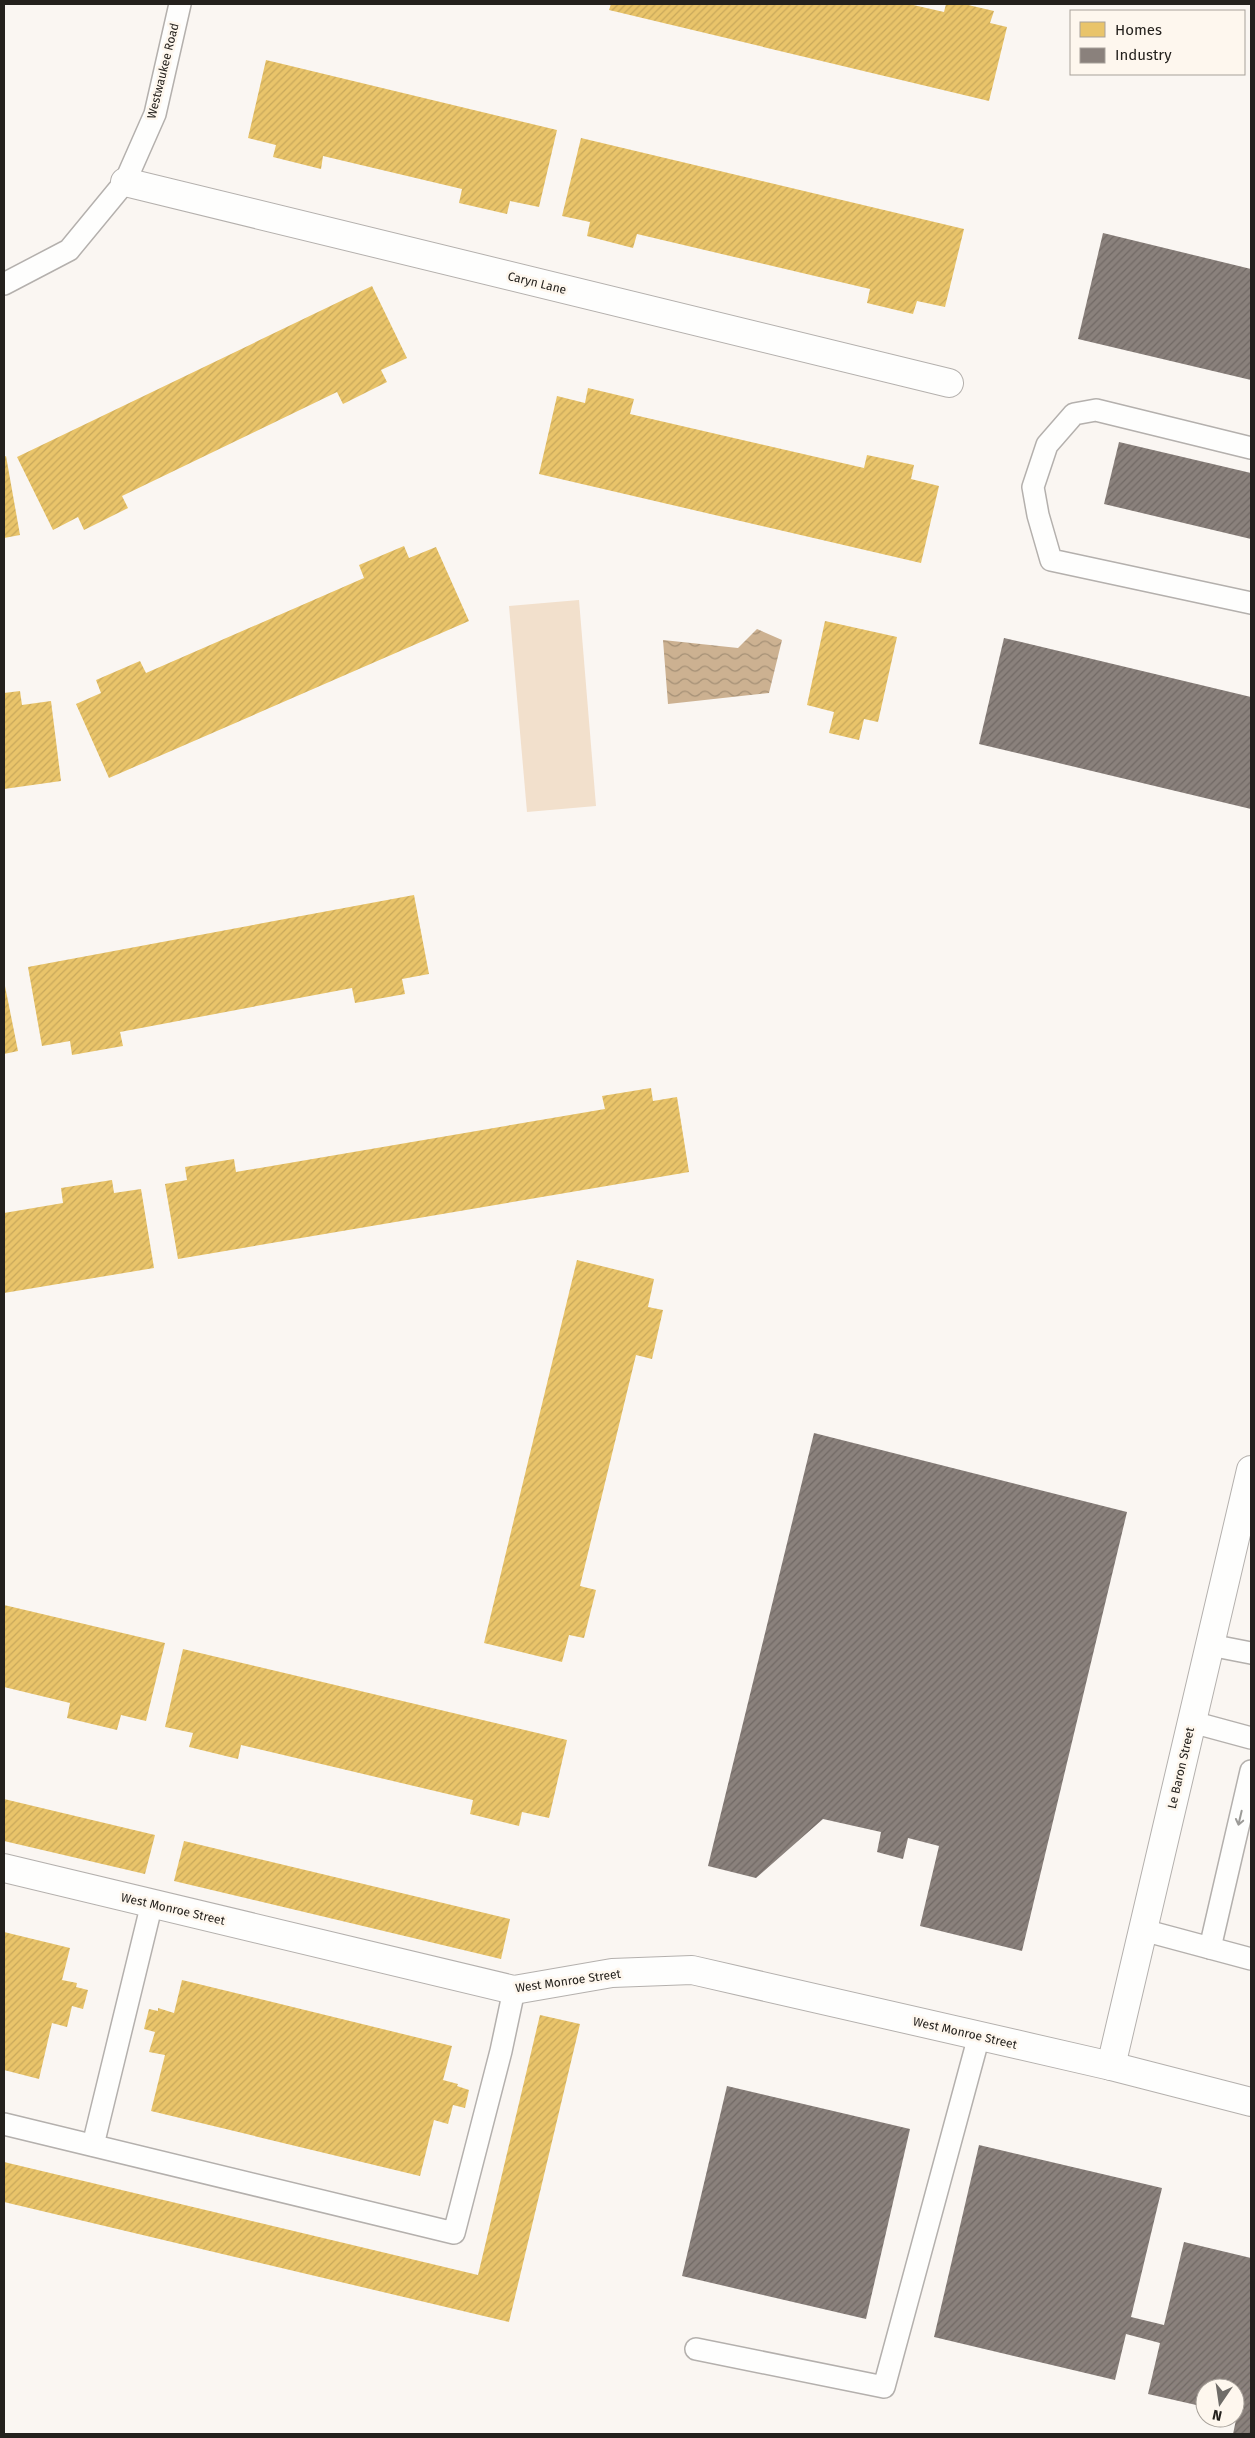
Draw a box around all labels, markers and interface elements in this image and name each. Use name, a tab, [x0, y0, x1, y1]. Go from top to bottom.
legend	[1070, 10, 1245, 75]
text: Homes	[1115, 21, 1162, 39]
street label: Westwaukee Road	[144, 22, 182, 120]
text: Industry	[1115, 46, 1172, 64]
street label: Caryn Lane	[506, 269, 568, 297]
street label: Le Baron Street	[1165, 1725, 1197, 1810]
one-way arrow	[1235, 1810, 1244, 1826]
street label: West Monroe Street	[120, 1890, 227, 1928]
street label: West Monroe Street	[514, 1967, 622, 1995]
street label: West Monroe Street	[912, 2014, 1019, 2052]
north arrow	[1195, 2378, 1245, 2428]
text: N	[1211, 2406, 1224, 2425]

